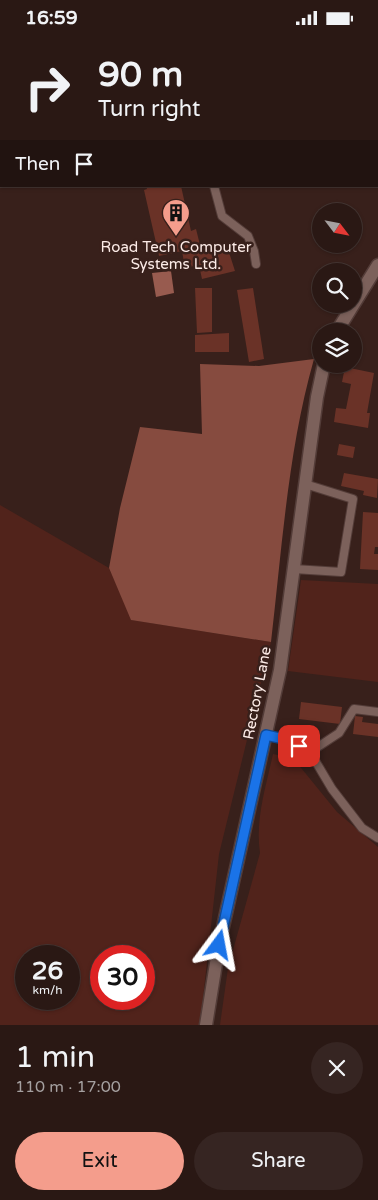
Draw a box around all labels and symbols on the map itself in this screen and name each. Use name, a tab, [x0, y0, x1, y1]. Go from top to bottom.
building icon: Road Tech Computer Systems Ltd.	[161, 198, 191, 237]
north arrow	[312, 203, 362, 253]
place label: Road Tech Computer Systems Ltd.	[101, 238, 252, 273]
street label: Rectory Lane	[239, 645, 275, 741]
pin	[278, 725, 320, 767]
position arrow	[192, 918, 244, 970]
speed limit sign: 30	[90, 945, 155, 1010]

